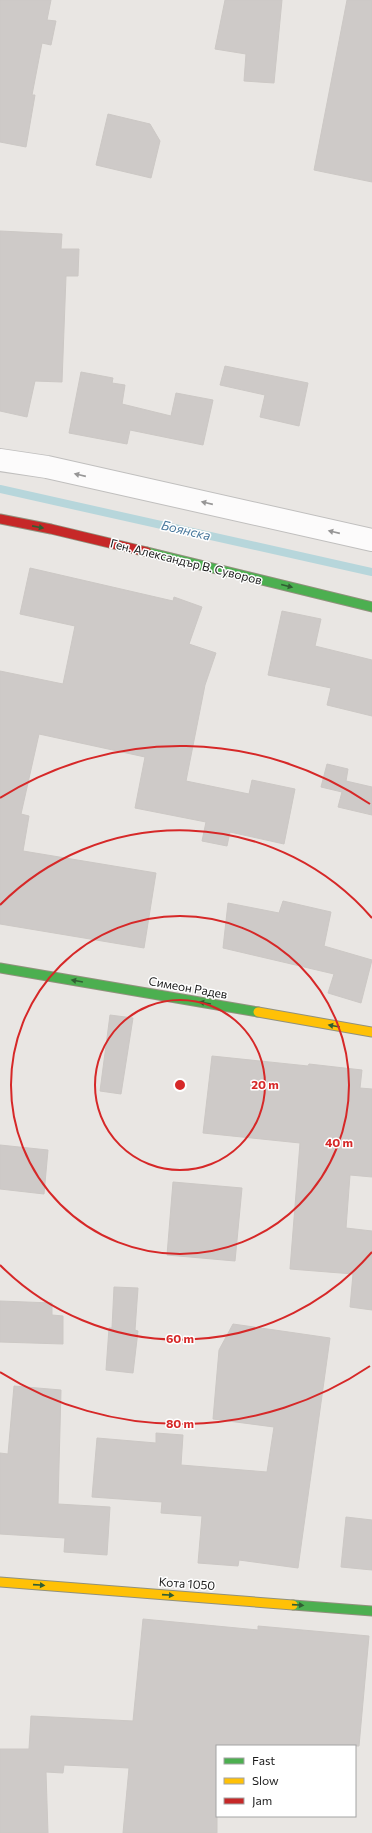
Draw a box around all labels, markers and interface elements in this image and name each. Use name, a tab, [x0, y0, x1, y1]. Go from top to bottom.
one-way arrow	[74, 471, 86, 477]
one-way arrow	[201, 500, 213, 506]
water label: Боянска	[160, 517, 213, 544]
one-way arrow	[32, 524, 44, 530]
one-way arrow	[328, 528, 340, 534]
street label: Ген. Александър В. Суворов	[109, 535, 263, 587]
one-way arrow	[281, 583, 293, 589]
street label: Симеон Радев	[148, 973, 229, 1001]
one-way arrow	[71, 978, 83, 984]
one-way arrow	[199, 1000, 212, 1006]
one-way arrow	[327, 1022, 340, 1028]
text: 20 m	[251, 1077, 279, 1091]
centre of rings	[173, 1078, 187, 1092]
text: 40 m	[325, 1135, 353, 1149]
text: 60 m	[166, 1331, 194, 1345]
text: 80 m	[166, 1416, 194, 1430]
street label: Кота 1050	[158, 1574, 216, 1592]
one-way arrow	[33, 1581, 45, 1588]
one-way arrow	[162, 1591, 175, 1598]
one-way arrow	[292, 1602, 304, 1608]
legend	[216, 1745, 356, 1817]
text: Fast	[252, 1753, 275, 1767]
text: Slow	[252, 1773, 279, 1787]
text: Jam	[252, 1793, 272, 1808]

